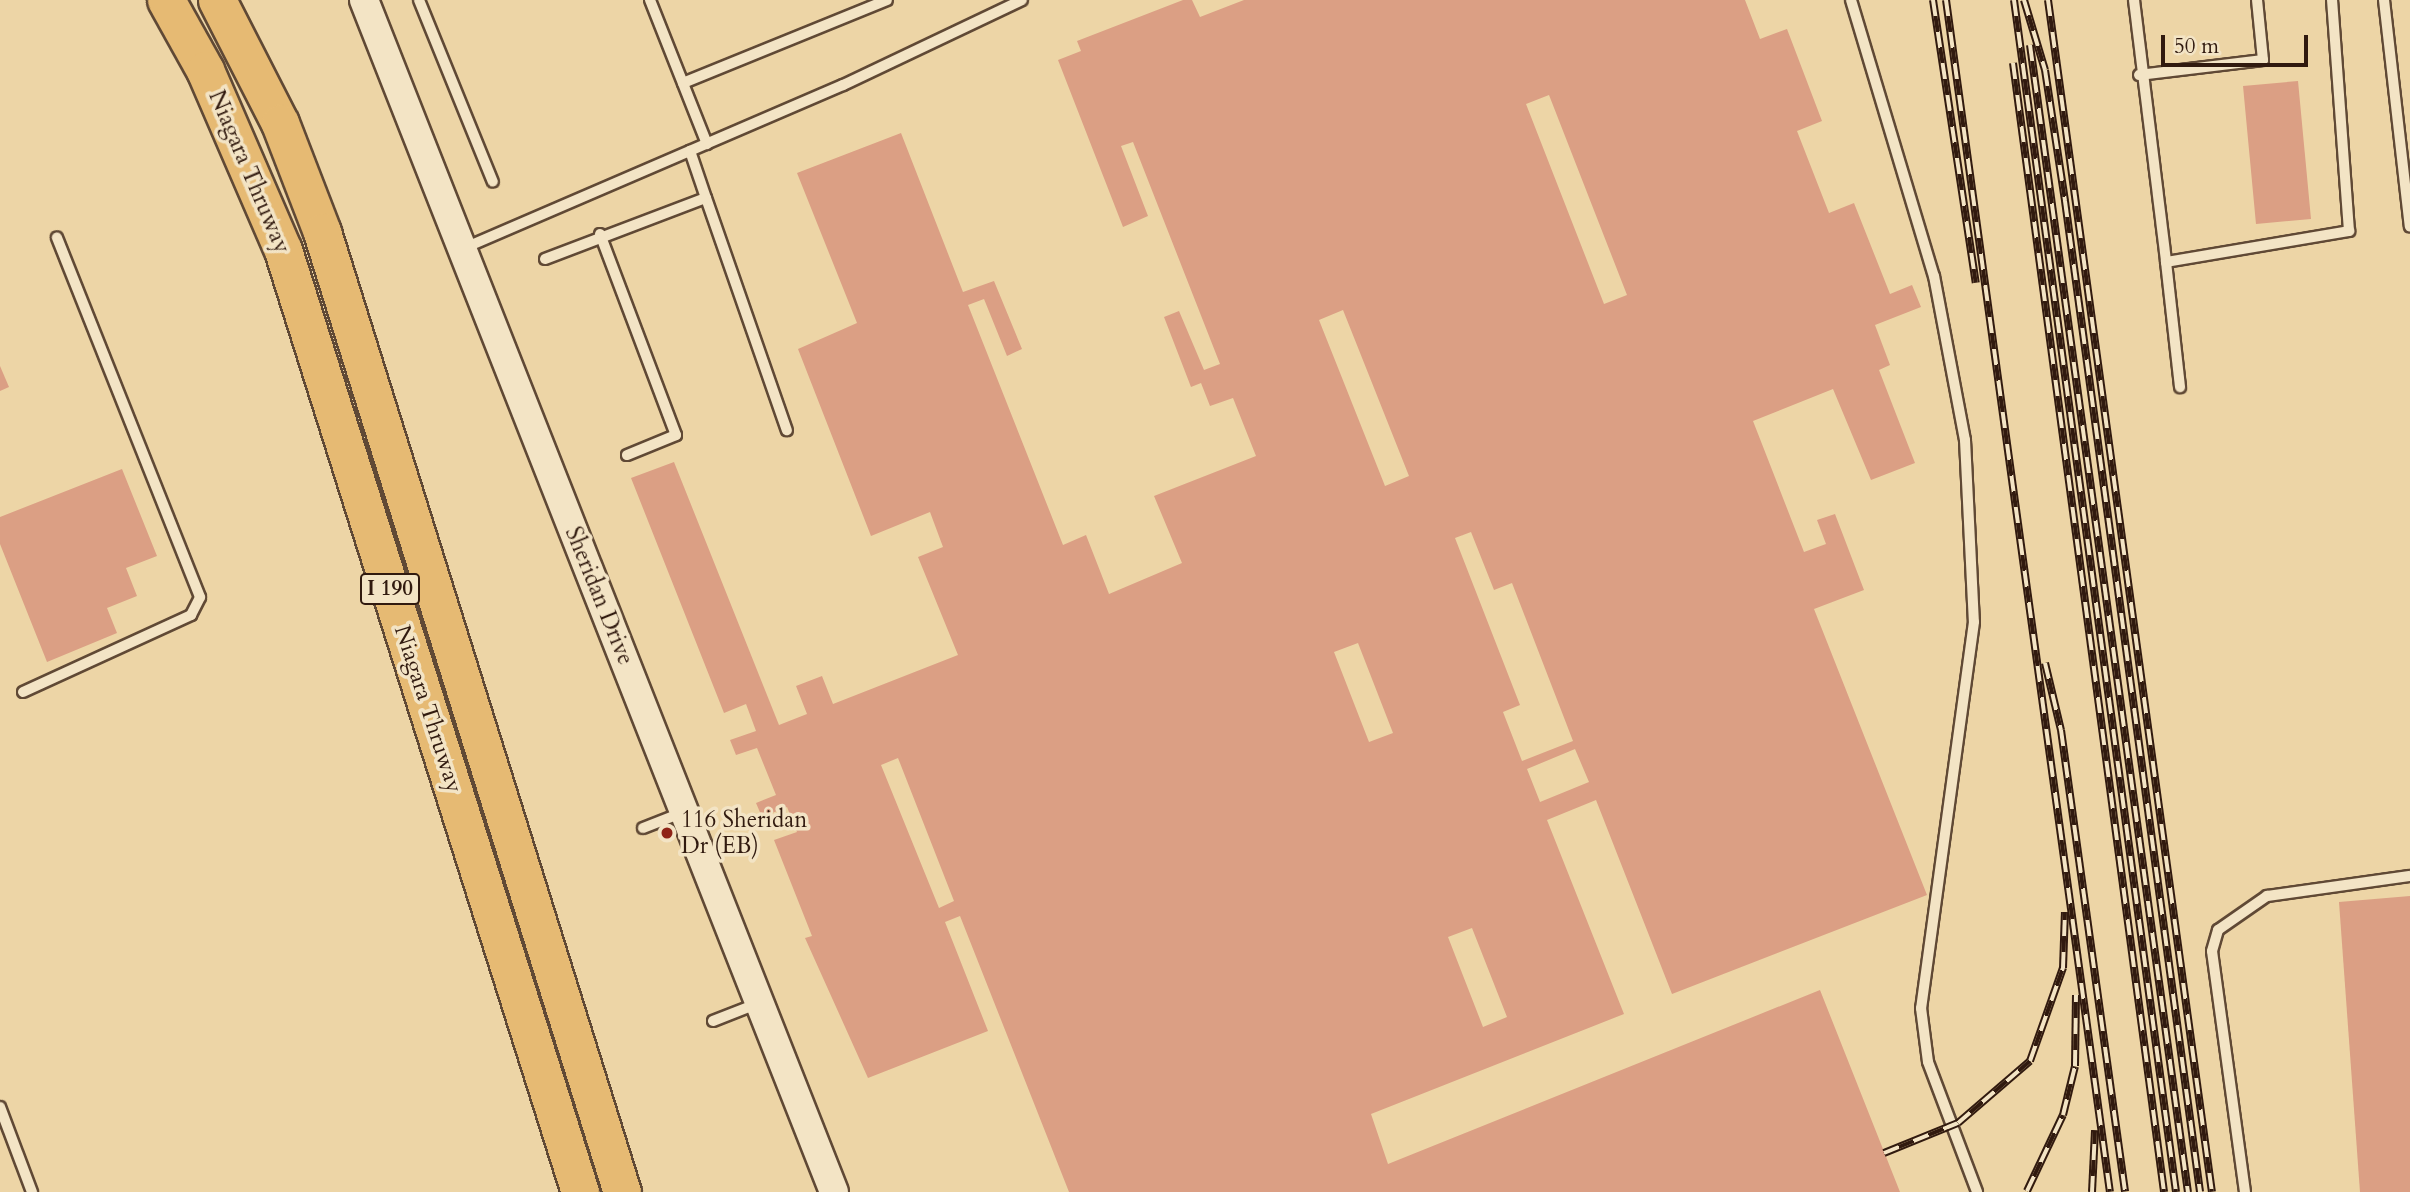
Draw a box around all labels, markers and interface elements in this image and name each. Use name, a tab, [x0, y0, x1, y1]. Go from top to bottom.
scale bar	[2165, 21, 2312, 65]
text: 50 m	[2174, 32, 2219, 61]
street label: Niagara Thruway	[202, 86, 296, 258]
street label: Sheridan Drive	[559, 523, 639, 669]
road number: I 190	[358, 572, 422, 606]
street label: Niagara Thruway	[388, 622, 468, 796]
place label: 116 Sheridan Dr (EB)	[681, 806, 807, 860]
marker: 116 Sheridan Dr (EB)	[659, 825, 675, 841]

